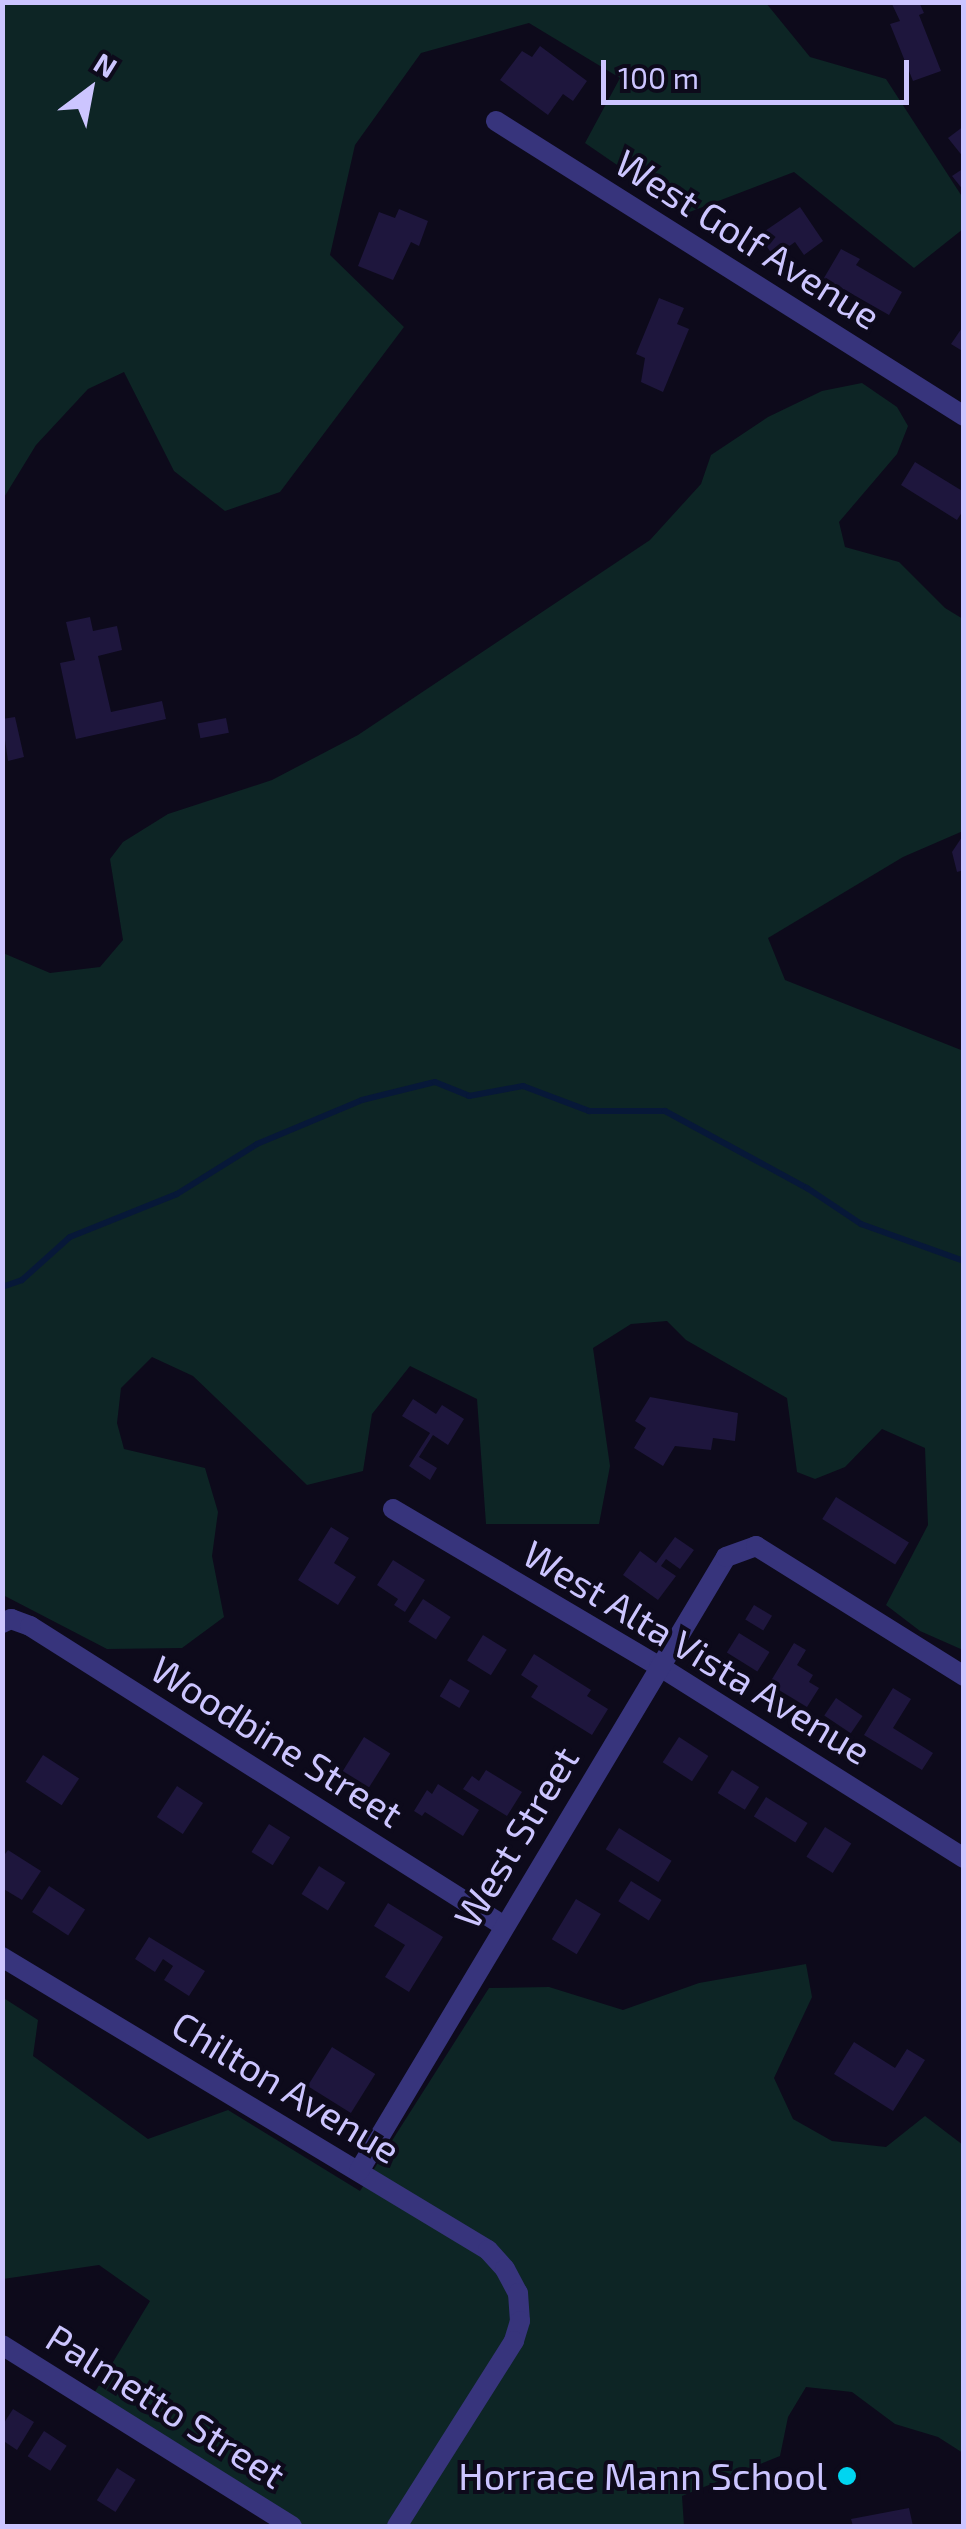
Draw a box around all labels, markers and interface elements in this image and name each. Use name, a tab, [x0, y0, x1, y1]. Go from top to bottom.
north arrow	[40, 40, 140, 140]
scale bar	[606, 40, 914, 102]
text: N	[88, 45, 123, 84]
text: 100 m	[618, 59, 699, 95]
street label: West Golf Avenue	[607, 139, 889, 339]
street label: West Alta Vista Avenue	[514, 1530, 880, 1774]
street label: Woodbine Street	[143, 1645, 411, 1837]
street label: West Street	[444, 1738, 588, 1936]
street label: Chilton Avenue	[164, 2001, 408, 2173]
street label: Palmetto Street	[38, 2314, 294, 2498]
place label: Horrace Mann School	[458, 2453, 827, 2499]
marker: Horrace Mann School	[836, 2465, 858, 2487]

